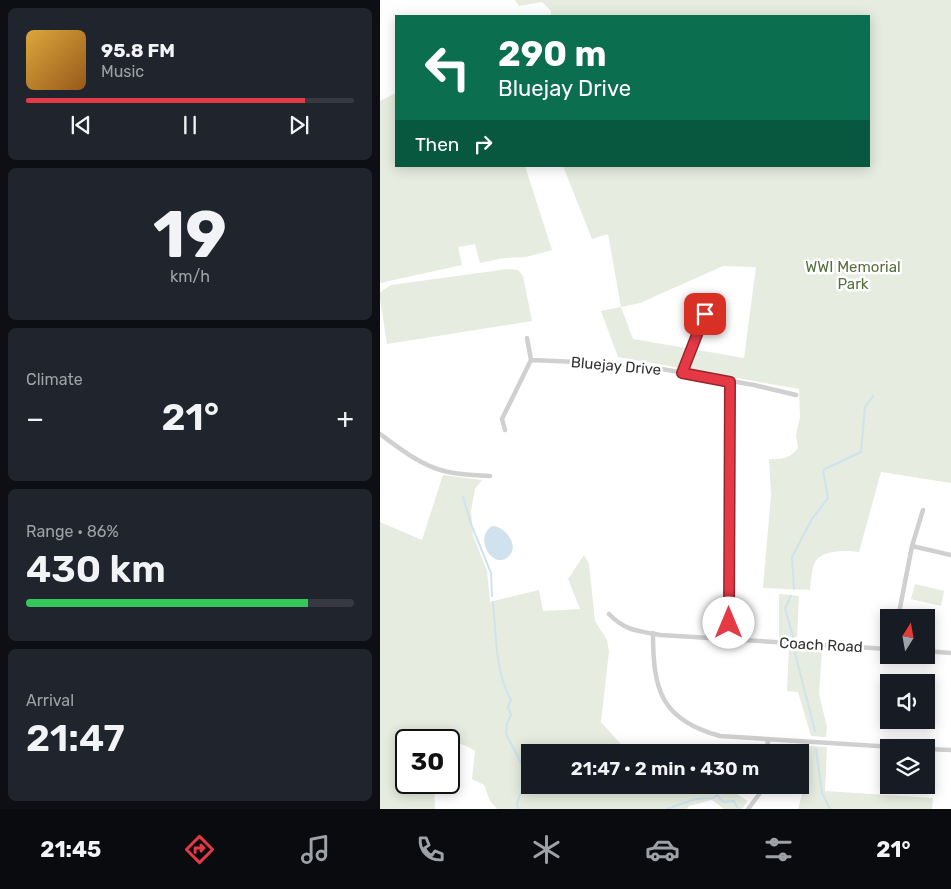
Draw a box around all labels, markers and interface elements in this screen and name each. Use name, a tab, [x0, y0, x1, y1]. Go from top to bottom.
text: 290 m	[498, 33, 607, 75]
icon: left	[415, 35, 480, 100]
text: 95.8 FM	[101, 39, 175, 62]
text: Music	[101, 62, 144, 81]
text: Bluejay Drive	[498, 75, 631, 102]
icon: previous	[67, 111, 95, 139]
icon: pause	[176, 111, 204, 139]
icon: next	[285, 111, 313, 139]
icon: right	[469, 130, 497, 158]
text: Then	[415, 133, 459, 156]
text: 19	[153, 196, 227, 273]
park label: WWI Memorial Park	[805, 258, 901, 293]
text: km/h	[170, 267, 210, 286]
pin	[684, 293, 726, 335]
icon: arrive	[691, 300, 719, 328]
street label: Bluejay Drive	[570, 353, 662, 379]
text: Climate	[26, 370, 83, 389]
text: 21°	[162, 394, 219, 440]
text: −	[26, 402, 44, 435]
text: +	[337, 402, 354, 435]
text: Range · 86%	[26, 522, 119, 541]
text: 430 km	[26, 546, 166, 592]
position arrow	[702, 596, 754, 648]
north arrow	[880, 609, 935, 664]
map controls	[880, 609, 935, 794]
street label: Coach Road	[779, 634, 863, 656]
button: sound	[880, 674, 935, 729]
text: Arrival	[26, 691, 74, 710]
text: 21:47	[26, 715, 125, 761]
speed limit sign: 30	[395, 729, 460, 794]
button: layers	[880, 739, 935, 794]
text: 21:47 · 2 min · 430 m	[571, 757, 759, 780]
icon: directions	[182, 832, 217, 867]
icon: music	[298, 832, 333, 867]
icon: phone	[413, 832, 448, 867]
icon: climate	[529, 832, 564, 867]
icon: car	[645, 832, 680, 867]
icon: filters	[761, 832, 796, 867]
text: 21:45	[40, 836, 101, 863]
text: 21°	[876, 836, 911, 863]

